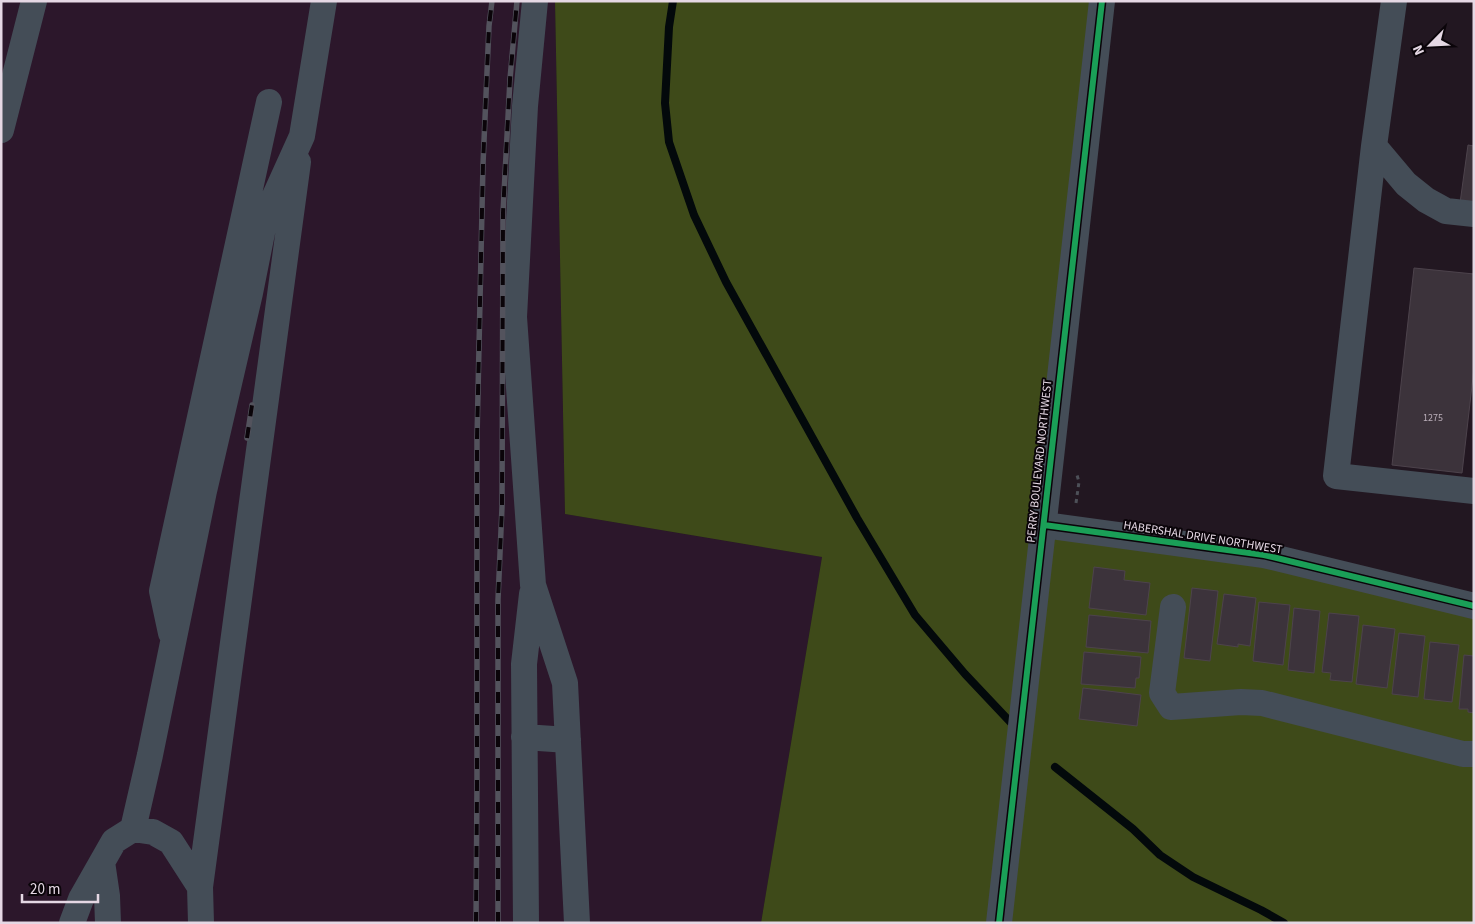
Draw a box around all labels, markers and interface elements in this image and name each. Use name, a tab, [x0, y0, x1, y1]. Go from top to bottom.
north arrow	[1405, 20, 1455, 70]
text: N	[1408, 42, 1430, 58]
street label: PERRY BOULEVARD NORTHWEST	[1022, 378, 1057, 543]
house number: 1275	[1423, 411, 1443, 425]
street label: HABERSHAL DRIVE NORTHWEST	[1122, 517, 1284, 559]
scale bar	[22, 872, 99, 904]
text: 20 m	[30, 879, 60, 900]

